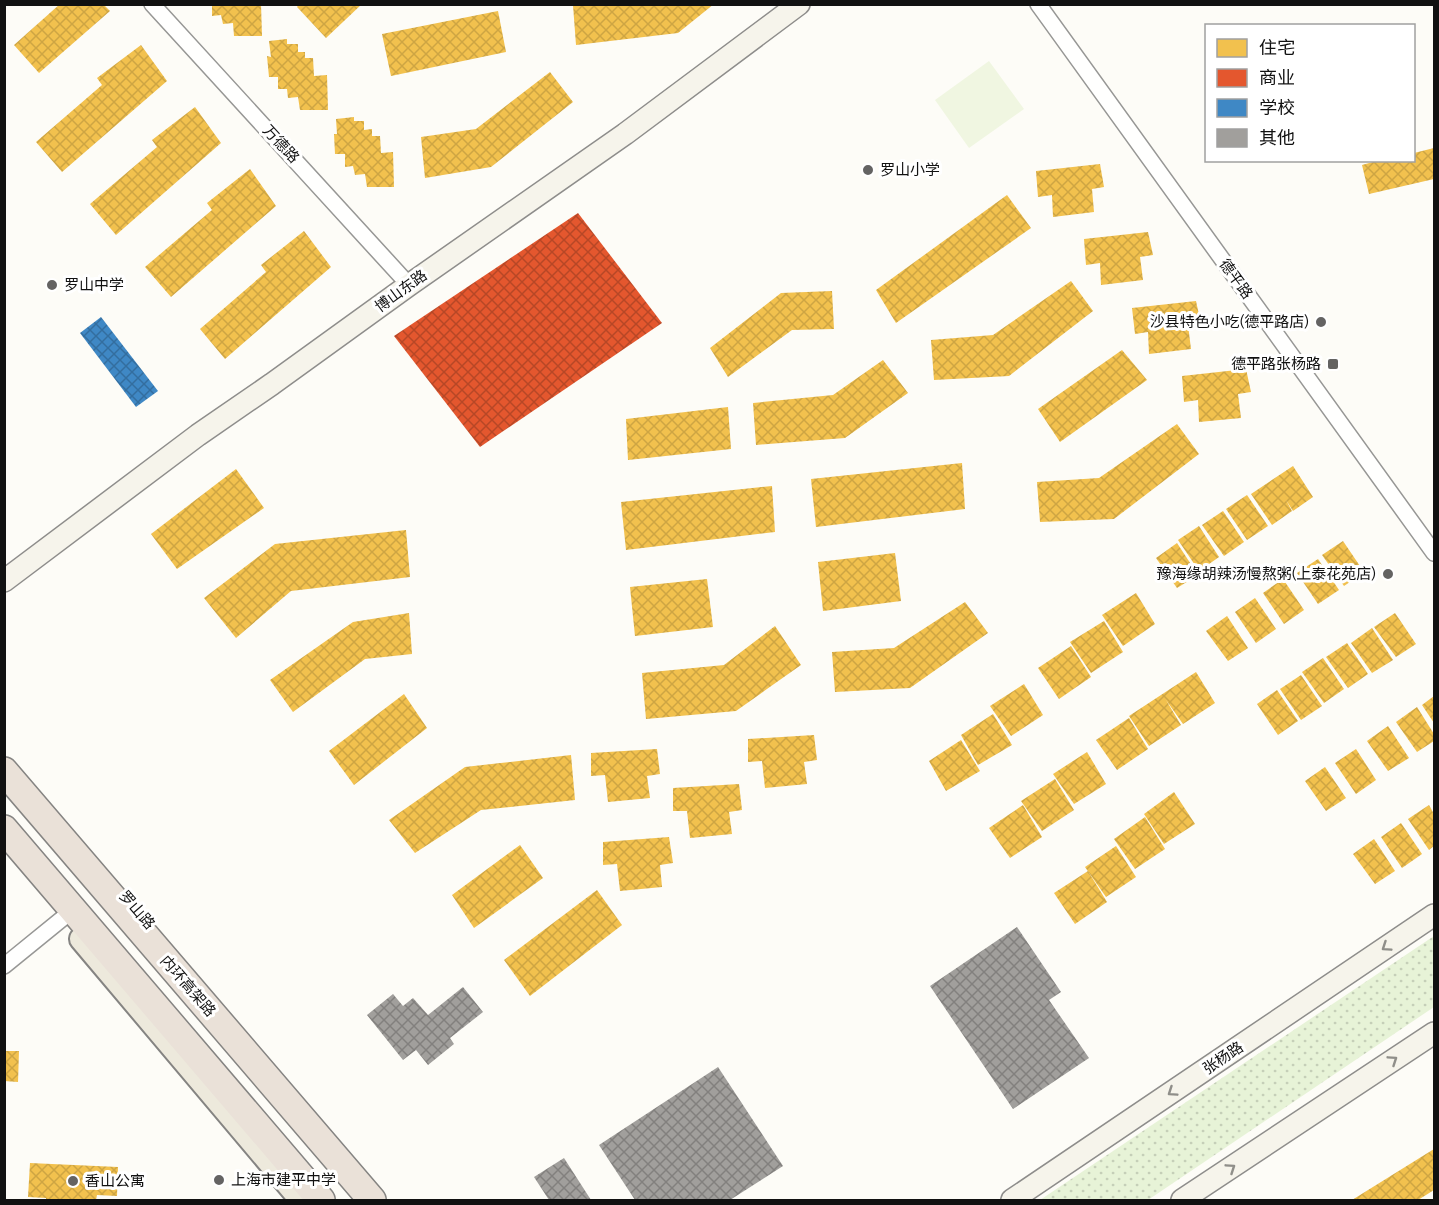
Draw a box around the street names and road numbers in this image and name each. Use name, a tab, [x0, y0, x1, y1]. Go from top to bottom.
street label: 万德路	[259, 121, 303, 167]
street label: 德平路	[1215, 256, 1257, 302]
street label: 博山东路	[371, 266, 431, 316]
street label: 罗山路	[115, 887, 159, 933]
street label: 内环高架路	[157, 952, 219, 1020]
street label: 张杨路	[1199, 1038, 1247, 1078]

